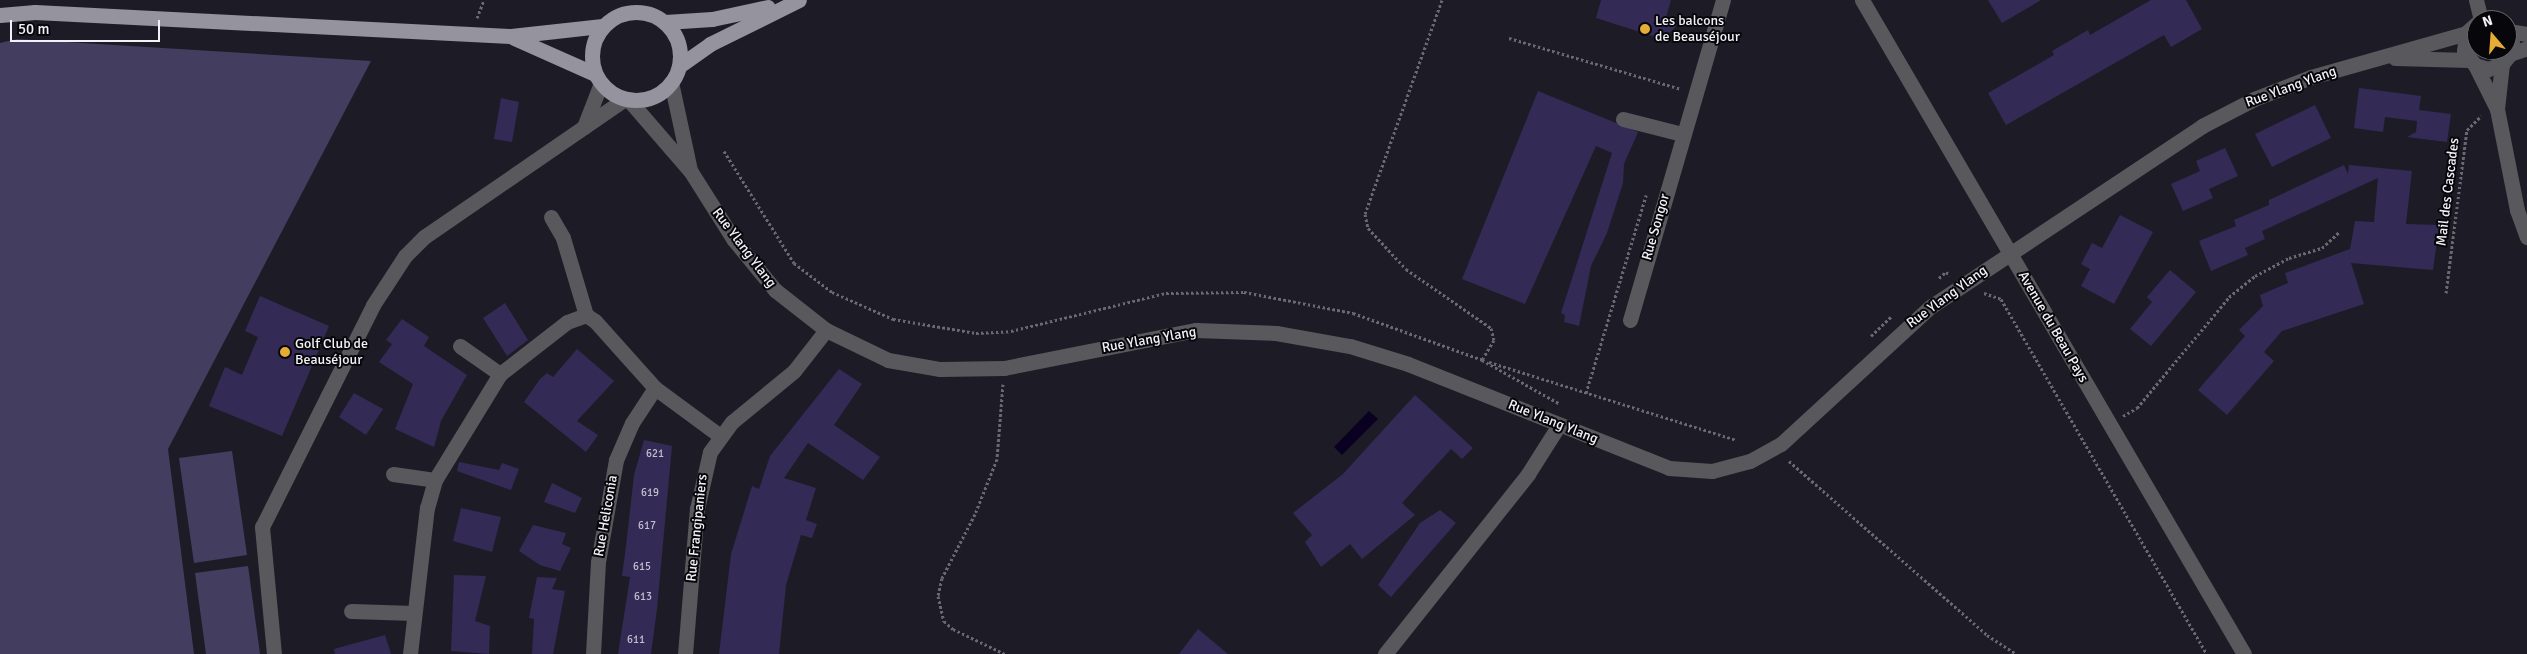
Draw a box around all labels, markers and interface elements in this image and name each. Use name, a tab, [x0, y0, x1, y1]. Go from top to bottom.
scale bar	[12, 10, 162, 42]
north arrow	[2467, 10, 2517, 60]
text: N	[2480, 12, 2495, 31]
place label: Les balcons de Beauséjour	[1655, 13, 1740, 46]
text: 50 m	[18, 20, 49, 38]
marker: Les balcons de Beauséjour	[1639, 23, 1651, 35]
street label: Rue Ylang Ylang	[2243, 63, 2339, 111]
street label: Mail des Cascades	[2433, 137, 2463, 247]
street label: Rue Songor	[1639, 192, 1673, 262]
street label: Rue Ylang Ylang	[709, 205, 779, 291]
street label: Rue Ylang Ylang	[1903, 262, 1991, 332]
street label: Avenue du Beau Pays	[2014, 268, 2092, 386]
street label: Rue Ylang Ylang	[1101, 323, 1197, 357]
place label: Golf Club de Beauséjour	[295, 336, 368, 368]
marker: Golf Club de Beauséjour	[279, 346, 291, 358]
street label: Rue Ylang Ylang	[1506, 396, 1600, 448]
house number: 621	[646, 447, 664, 461]
street label: Rue Frangipaniers	[683, 473, 711, 583]
street label: Rue Heliconia	[591, 474, 621, 558]
house number: 619	[641, 486, 659, 500]
house number: 617	[638, 519, 656, 533]
house number: 615	[633, 560, 651, 574]
house number: 613	[634, 590, 652, 604]
house number: 611	[627, 633, 645, 647]

